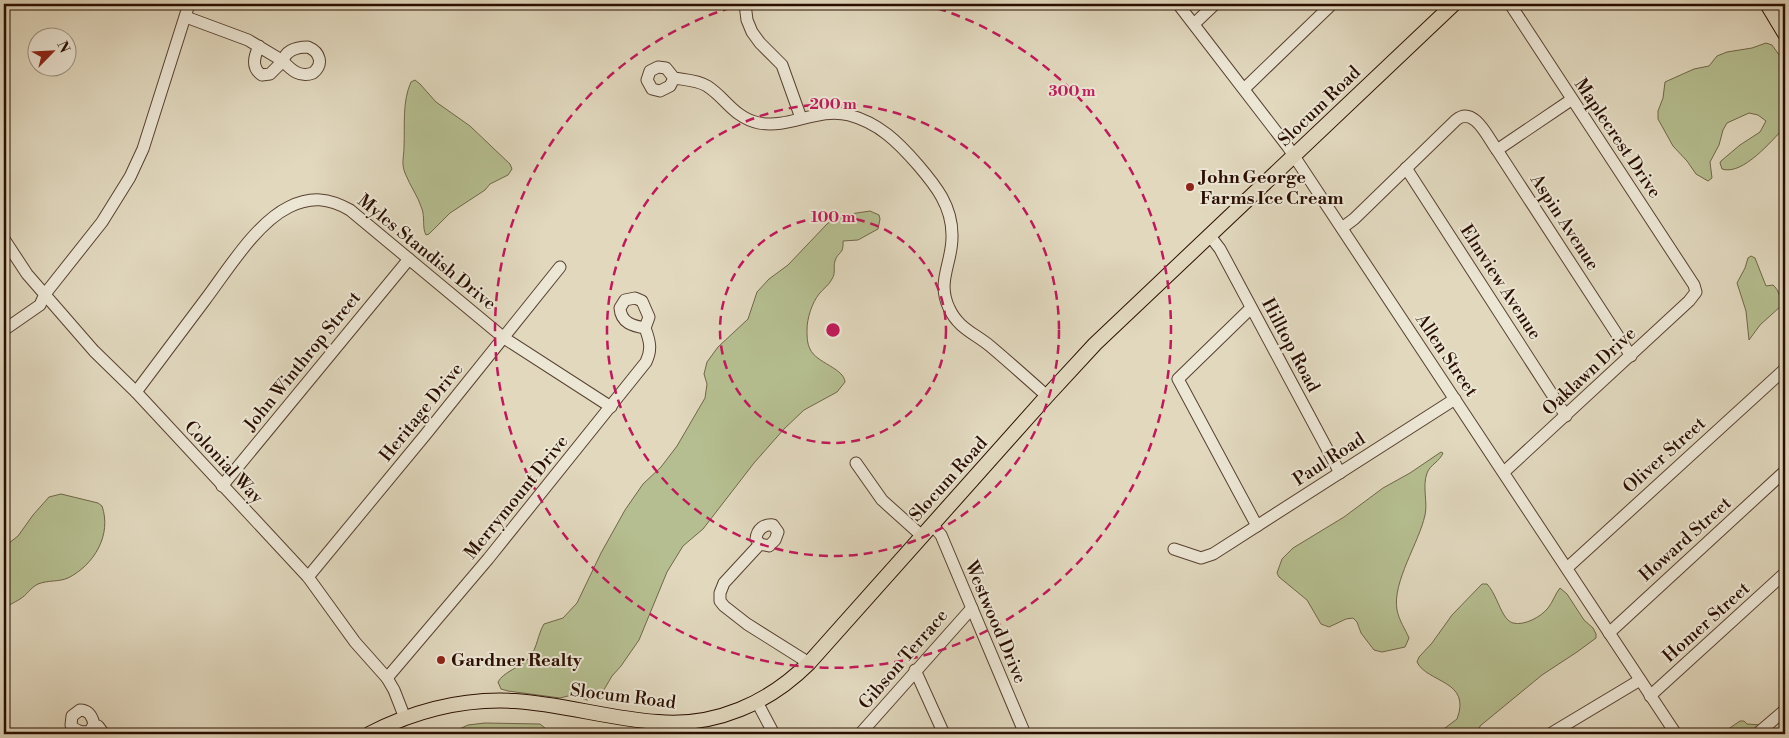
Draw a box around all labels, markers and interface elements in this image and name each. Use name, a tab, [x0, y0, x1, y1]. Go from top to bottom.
north arrow	[28, 28, 78, 78]
text: N	[52, 38, 73, 56]
street label: Slocum Road	[1273, 61, 1366, 152]
street label: Maplecrest Drive	[1569, 74, 1666, 203]
text: 300 m	[1049, 82, 1096, 101]
text: 200 m	[809, 95, 857, 114]
place label: John George Farms Ice Cream	[1197, 166, 1344, 210]
street label: Aspin Avenue	[1524, 169, 1604, 275]
marker: John George Farms Ice Cream	[1184, 181, 1196, 193]
street label: Myles Standish Drive	[353, 189, 501, 315]
text: 100 m	[811, 208, 856, 227]
street label: Elmview Avenue	[1455, 220, 1546, 344]
street label: John Winthrop Street	[238, 286, 366, 437]
street label: Hilltop Road	[1256, 294, 1325, 397]
street label: Allen Street	[1410, 308, 1483, 402]
centre of rings	[824, 321, 842, 339]
street label: Oaklawn Drive	[1538, 322, 1641, 421]
street label: Heritage Drive	[374, 358, 468, 467]
street label: Oliver Street	[1618, 412, 1711, 499]
street label: Colonial Way	[179, 416, 268, 509]
street label: Paul Road	[1289, 427, 1370, 491]
street label: Merrymount Drive	[459, 431, 573, 564]
street label: Slocum Road	[904, 432, 993, 527]
street label: Howard Street	[1634, 492, 1737, 587]
street label: Westwood Drive	[959, 557, 1032, 687]
street label: Homer Street	[1658, 577, 1755, 668]
street label: Gibson Terrace	[854, 605, 953, 714]
place label: Gardner Realty	[451, 649, 583, 672]
marker: Gardner Realty	[435, 654, 447, 666]
street label: Slocum Road	[569, 679, 678, 714]

